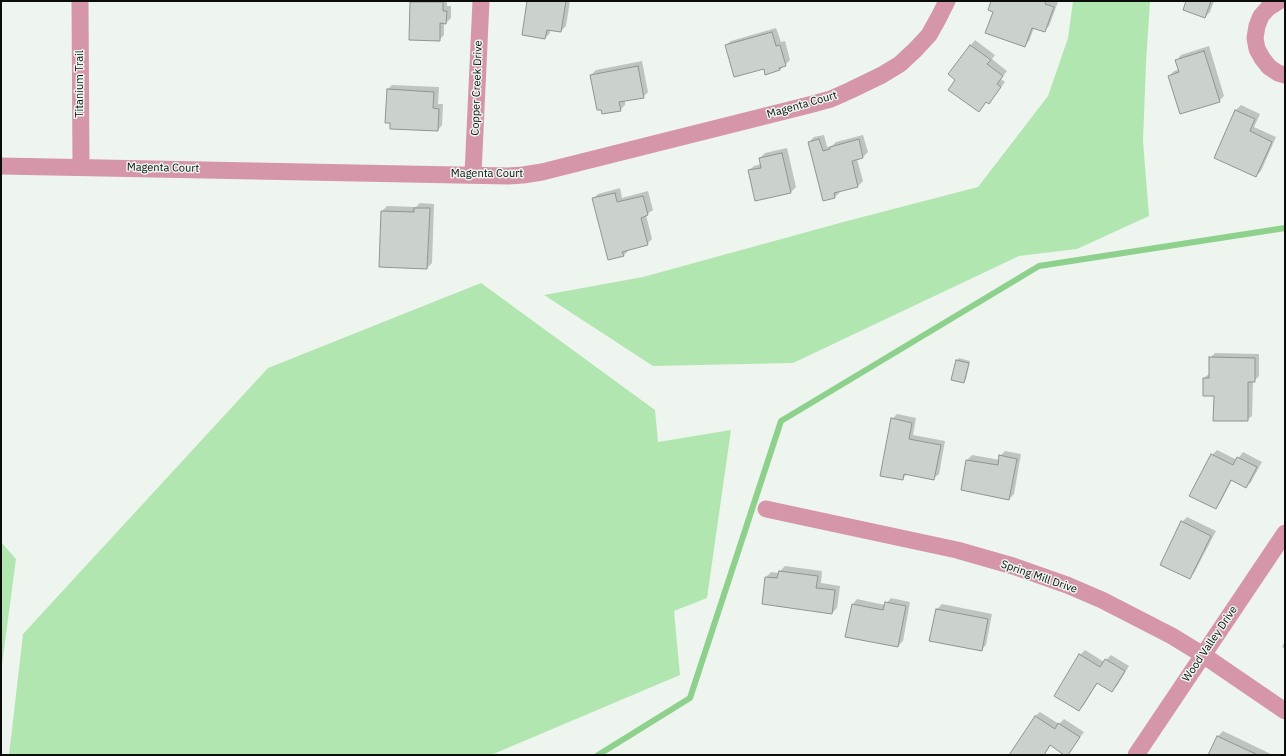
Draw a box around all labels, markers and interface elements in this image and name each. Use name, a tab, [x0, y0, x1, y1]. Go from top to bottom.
street label: Copper Creek Drive	[469, 40, 485, 136]
street label: Titanium Trail	[73, 50, 87, 118]
street label: Magenta Court	[765, 89, 839, 121]
street label: Magenta Court	[127, 161, 199, 175]
street label: Magenta Court	[451, 167, 523, 181]
street label: Spring Mill Drive	[999, 558, 1079, 596]
street label: Wood Valley Drive	[1180, 604, 1240, 684]

